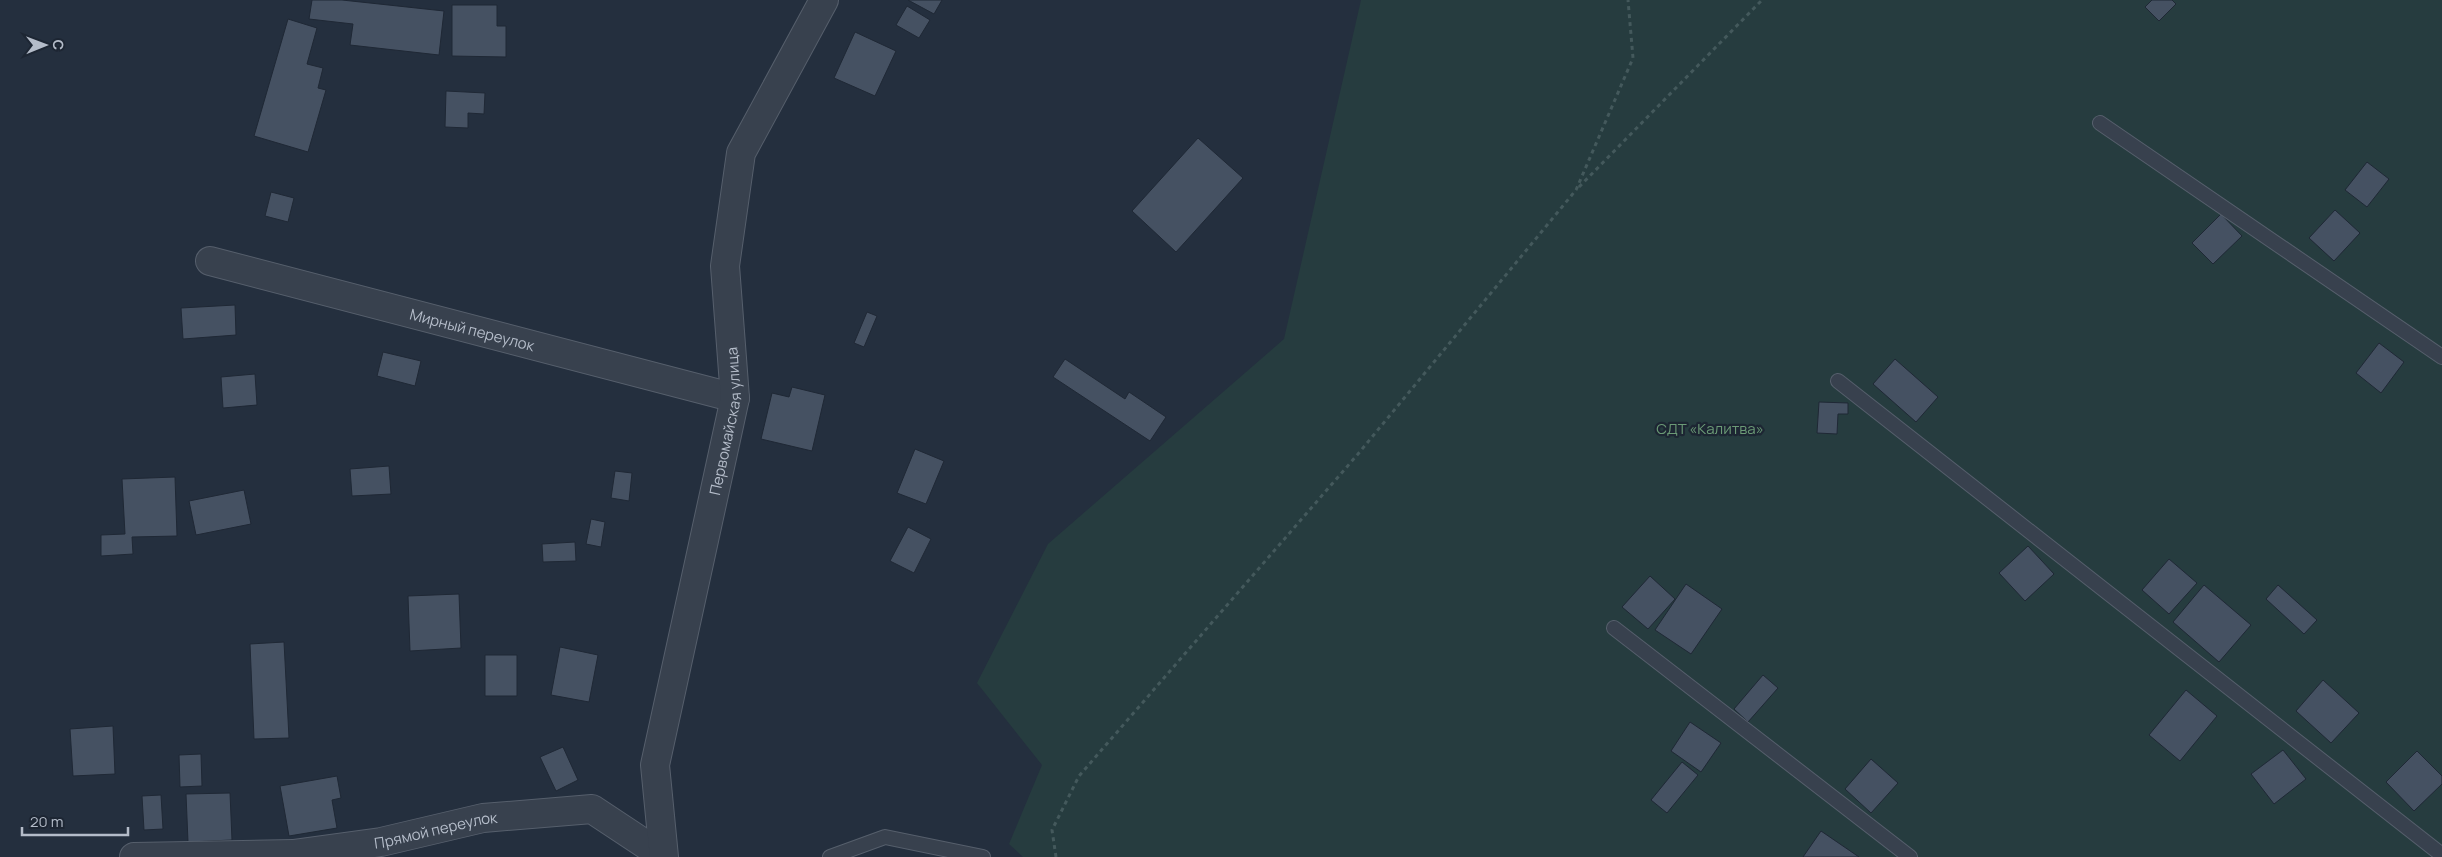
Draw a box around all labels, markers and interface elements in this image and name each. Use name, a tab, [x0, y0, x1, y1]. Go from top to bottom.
north arrow	[20, 20, 70, 70]
text: С	[49, 39, 68, 50]
street label: Мирный переулок	[408, 303, 537, 356]
street label: Первомайская улица	[704, 346, 746, 497]
park label: СДТ «Калитва»	[1656, 418, 1764, 439]
scale bar	[22, 804, 129, 836]
street label: Прямой переулок	[373, 806, 499, 853]
text: 20 m	[30, 811, 63, 832]

